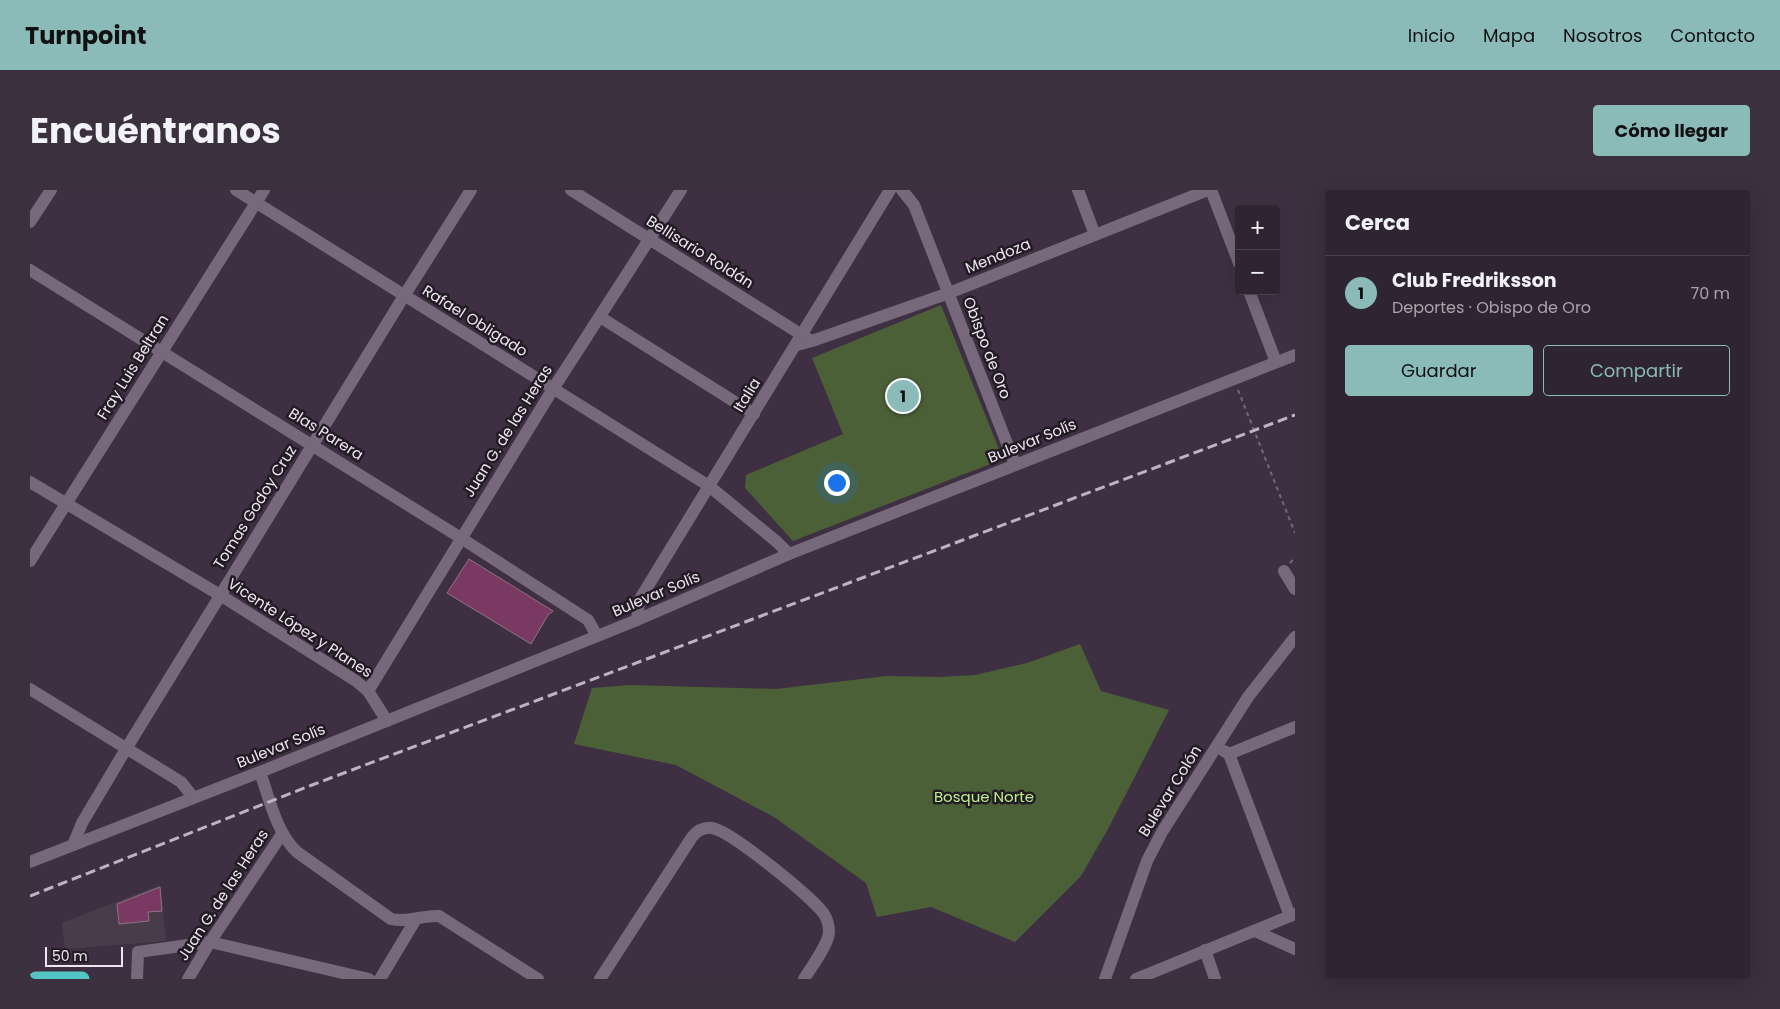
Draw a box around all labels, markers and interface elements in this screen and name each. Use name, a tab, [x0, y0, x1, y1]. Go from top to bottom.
text: Turnpoint	[25, 19, 146, 52]
text: Inicio	[1408, 23, 1455, 48]
text: Mapa	[1483, 23, 1535, 48]
text: Nosotros	[1563, 23, 1642, 48]
text: Contacto	[1670, 23, 1755, 48]
button: Cómo llegar	[1593, 105, 1750, 156]
text: Encuéntranos	[30, 106, 281, 155]
map controls	[1235, 205, 1280, 295]
button: +	[1235, 205, 1280, 250]
text: Cerca	[1345, 208, 1410, 237]
street label: Bellisario Roldán	[643, 210, 758, 293]
street label: Mendoza	[962, 233, 1034, 278]
button: −	[1235, 250, 1280, 295]
text: Club Fredriksson	[1392, 267, 1557, 294]
street label: Rafael Obligado	[419, 280, 532, 361]
text: 1	[1358, 282, 1364, 305]
text: 70 m	[1690, 282, 1730, 305]
street label: Obispo de Oro	[958, 294, 1017, 402]
text: Deportes · Obispo de Oro	[1392, 296, 1591, 319]
street label: Fray Luis Beltran	[92, 310, 173, 423]
button: Guardar	[1345, 345, 1533, 396]
button: Compartir	[1543, 345, 1730, 396]
street label: Juan G. de las Heras	[458, 360, 557, 501]
street label: Italia	[728, 374, 765, 416]
pin: 1	[887, 377, 919, 415]
street label: Blas Parera	[285, 402, 368, 465]
street label: Bulevar Solís	[985, 413, 1079, 468]
street label: Tomas Godoy Cruz	[208, 441, 301, 573]
your location	[824, 470, 850, 496]
street label: Bulevar Solís	[609, 566, 703, 621]
street label: Vicente López y Planes	[224, 573, 377, 682]
street label: Bulevar Solís	[234, 718, 328, 773]
street label: Bulevar Colón	[1133, 741, 1206, 840]
park label: Bosque Norte	[934, 786, 1034, 807]
street label: Juan G. de las Heras	[172, 825, 273, 964]
scale bar	[45, 944, 122, 967]
text: 50 m	[52, 946, 88, 966]

